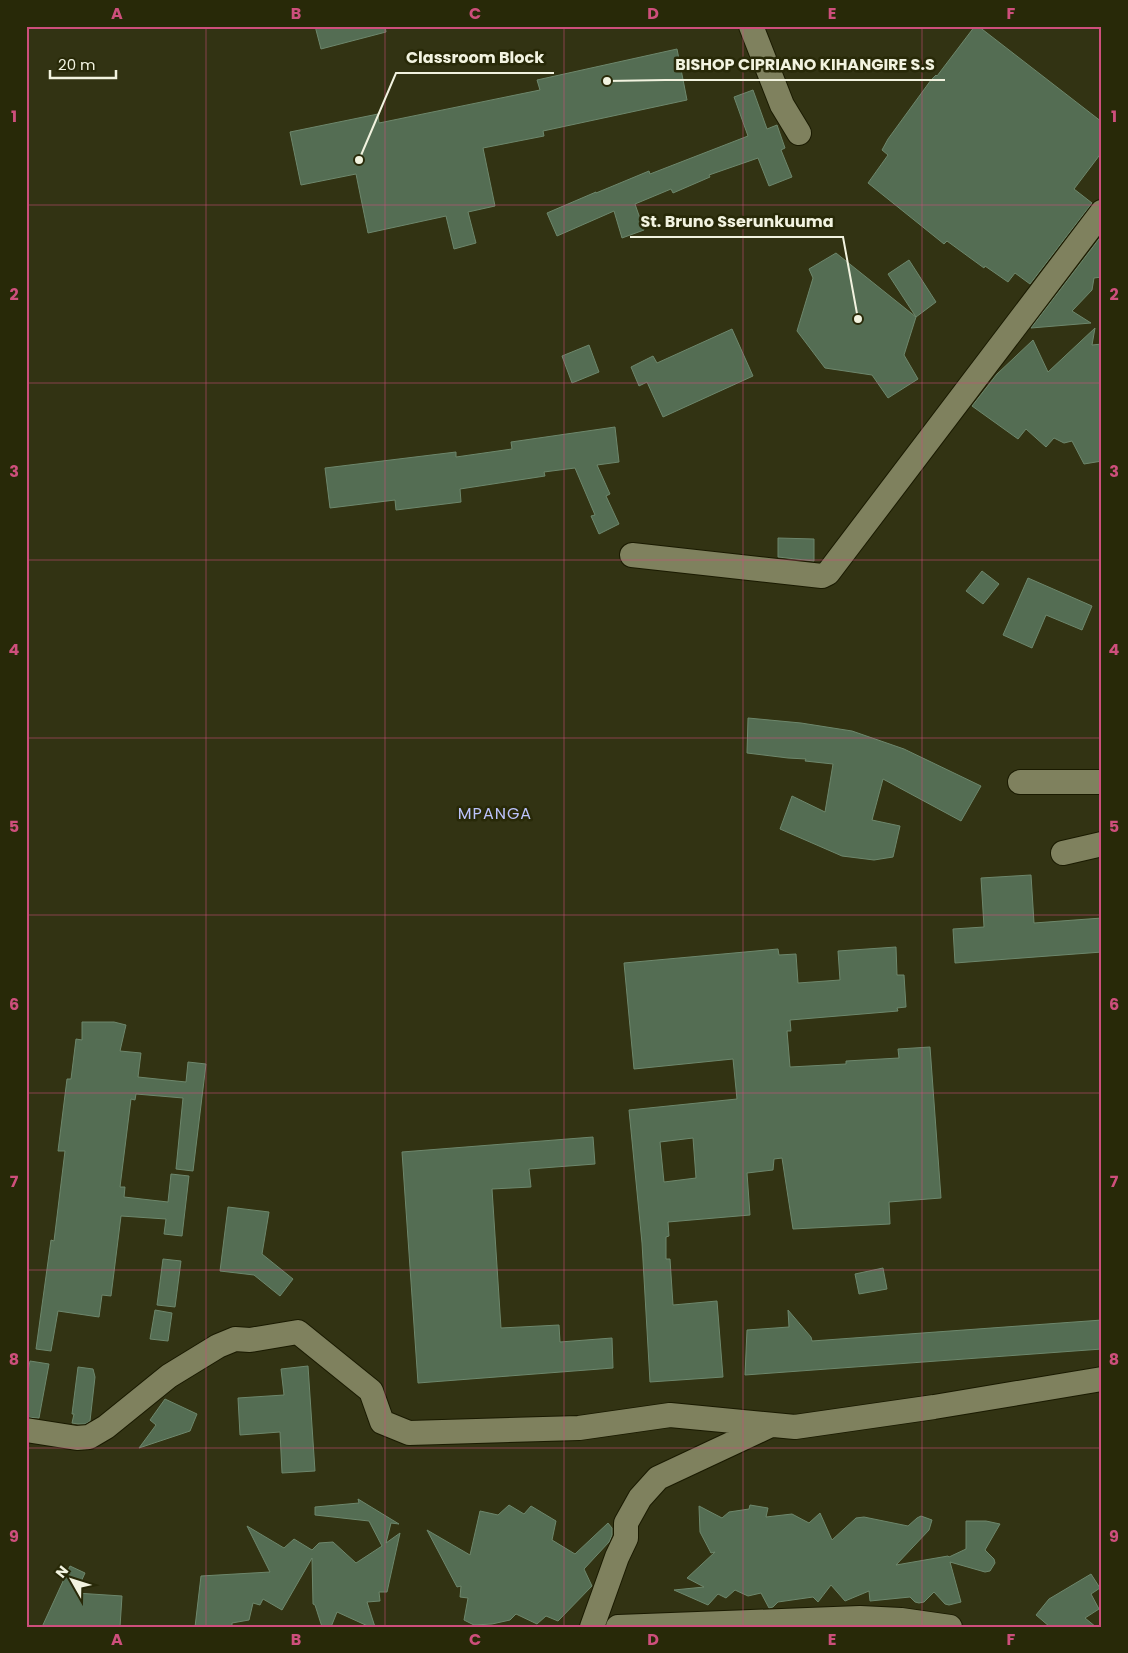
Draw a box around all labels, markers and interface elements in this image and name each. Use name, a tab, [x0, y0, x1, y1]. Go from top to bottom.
text: A	[111, 2, 123, 25]
text: B	[291, 2, 301, 25]
text: C	[469, 2, 481, 25]
text: D	[647, 2, 659, 25]
text: E	[828, 2, 836, 25]
text: F	[1007, 2, 1016, 25]
callout: Classroom Block	[396, 42, 554, 73]
text: Classroom Block	[406, 46, 544, 69]
scale bar	[50, 48, 116, 80]
callout: BISHOP CIPRIANO KIHANGIRE S.S	[665, 49, 945, 80]
text: BISHOP CIPRIANO KIHANGIRE S.S	[675, 53, 935, 76]
text: 20 m	[58, 54, 96, 75]
text: 1	[11, 105, 17, 128]
text: 1	[1111, 105, 1117, 128]
callout: St. Bruno Sserunkuuma	[630, 206, 843, 237]
text: St. Bruno Sserunkuuma	[640, 210, 834, 233]
text: 2	[9, 283, 19, 306]
text: 2	[1109, 283, 1119, 306]
text: 3	[9, 460, 19, 483]
text: 3	[1109, 460, 1119, 483]
text: 4	[9, 638, 20, 661]
text: 4	[1109, 638, 1120, 661]
district label: MPANGA	[458, 802, 532, 825]
text: 5	[9, 815, 19, 838]
text: 5	[1109, 815, 1119, 838]
text: 6	[9, 993, 19, 1016]
text: 6	[1109, 993, 1119, 1016]
text: 7	[10, 1170, 19, 1193]
text: 7	[1110, 1170, 1119, 1193]
text: 8	[9, 1348, 19, 1371]
text: 8	[1109, 1348, 1119, 1371]
text: 9	[9, 1525, 19, 1548]
text: 9	[1109, 1525, 1119, 1548]
north arrow	[48, 1556, 98, 1606]
text: N	[51, 1561, 73, 1582]
text: A	[111, 1628, 123, 1651]
text: B	[291, 1628, 301, 1651]
text: C	[469, 1628, 481, 1651]
text: D	[647, 1628, 659, 1651]
text: E	[828, 1628, 836, 1651]
text: F	[1007, 1628, 1016, 1651]

